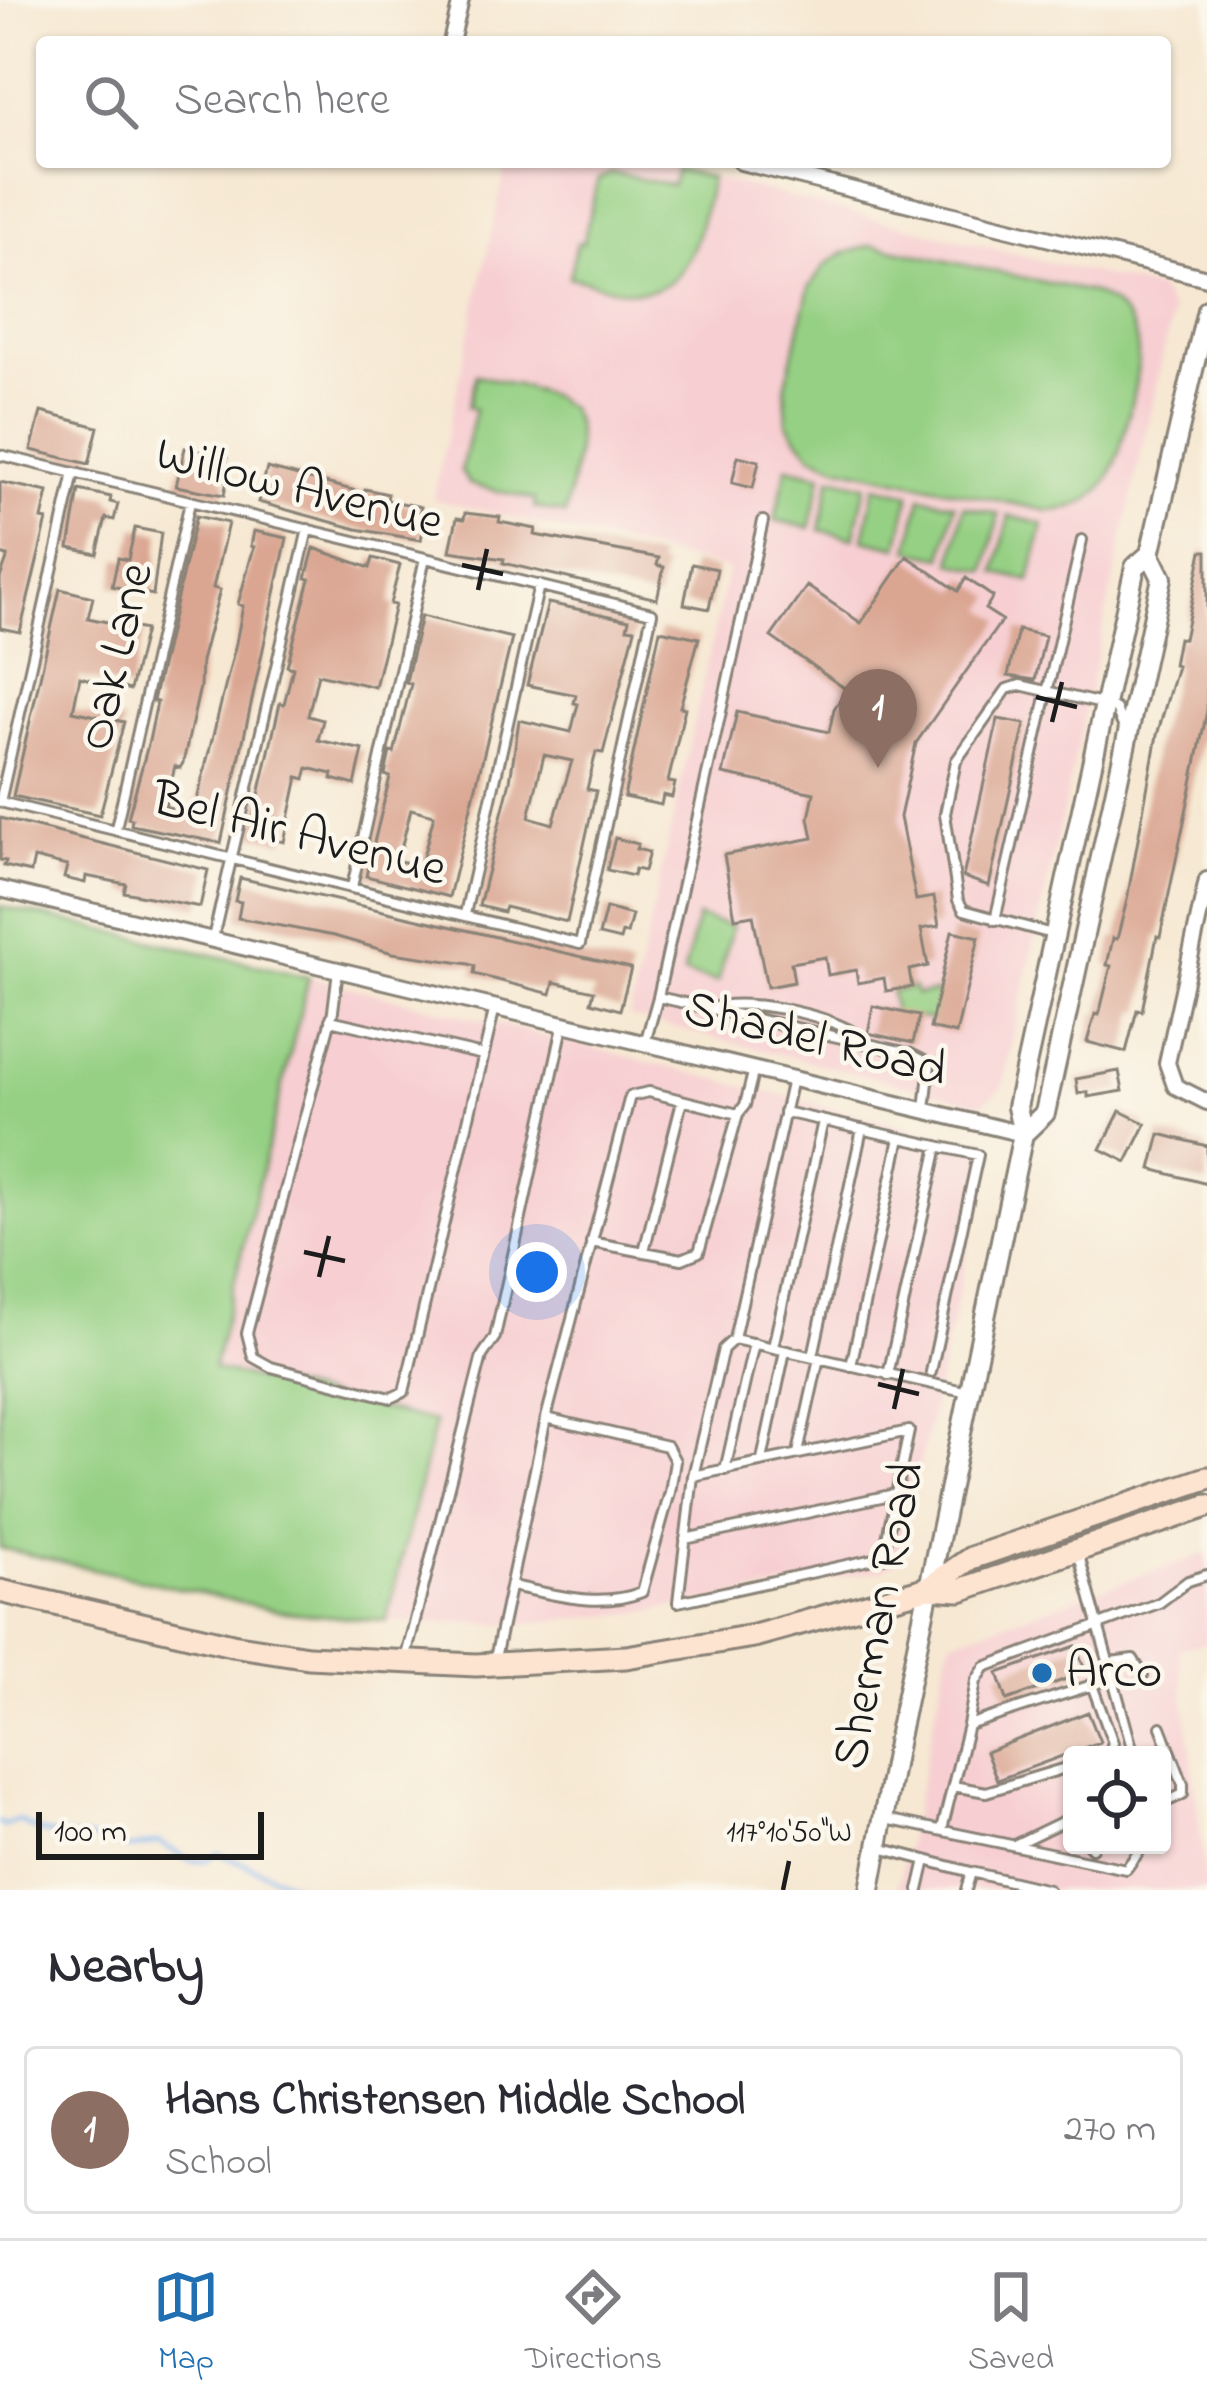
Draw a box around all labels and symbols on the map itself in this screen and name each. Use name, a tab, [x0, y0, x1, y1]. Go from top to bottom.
street label: Willow Avenue	[147, 418, 451, 562]
street label: Oak Lane	[60, 556, 176, 758]
pin: 1	[839, 669, 917, 768]
street label: Bel Air Avenue	[142, 763, 454, 909]
street label: Shadel Road	[676, 972, 954, 1110]
your location	[507, 1242, 567, 1302]
street label: Sherman Road	[814, 1456, 948, 1776]
place label: Arco	[1066, 1636, 1162, 1711]
marker: Arco	[1029, 1660, 1055, 1686]
scale bar	[36, 1806, 264, 1859]
text: 117°10'50"W	[726, 1812, 852, 1856]

